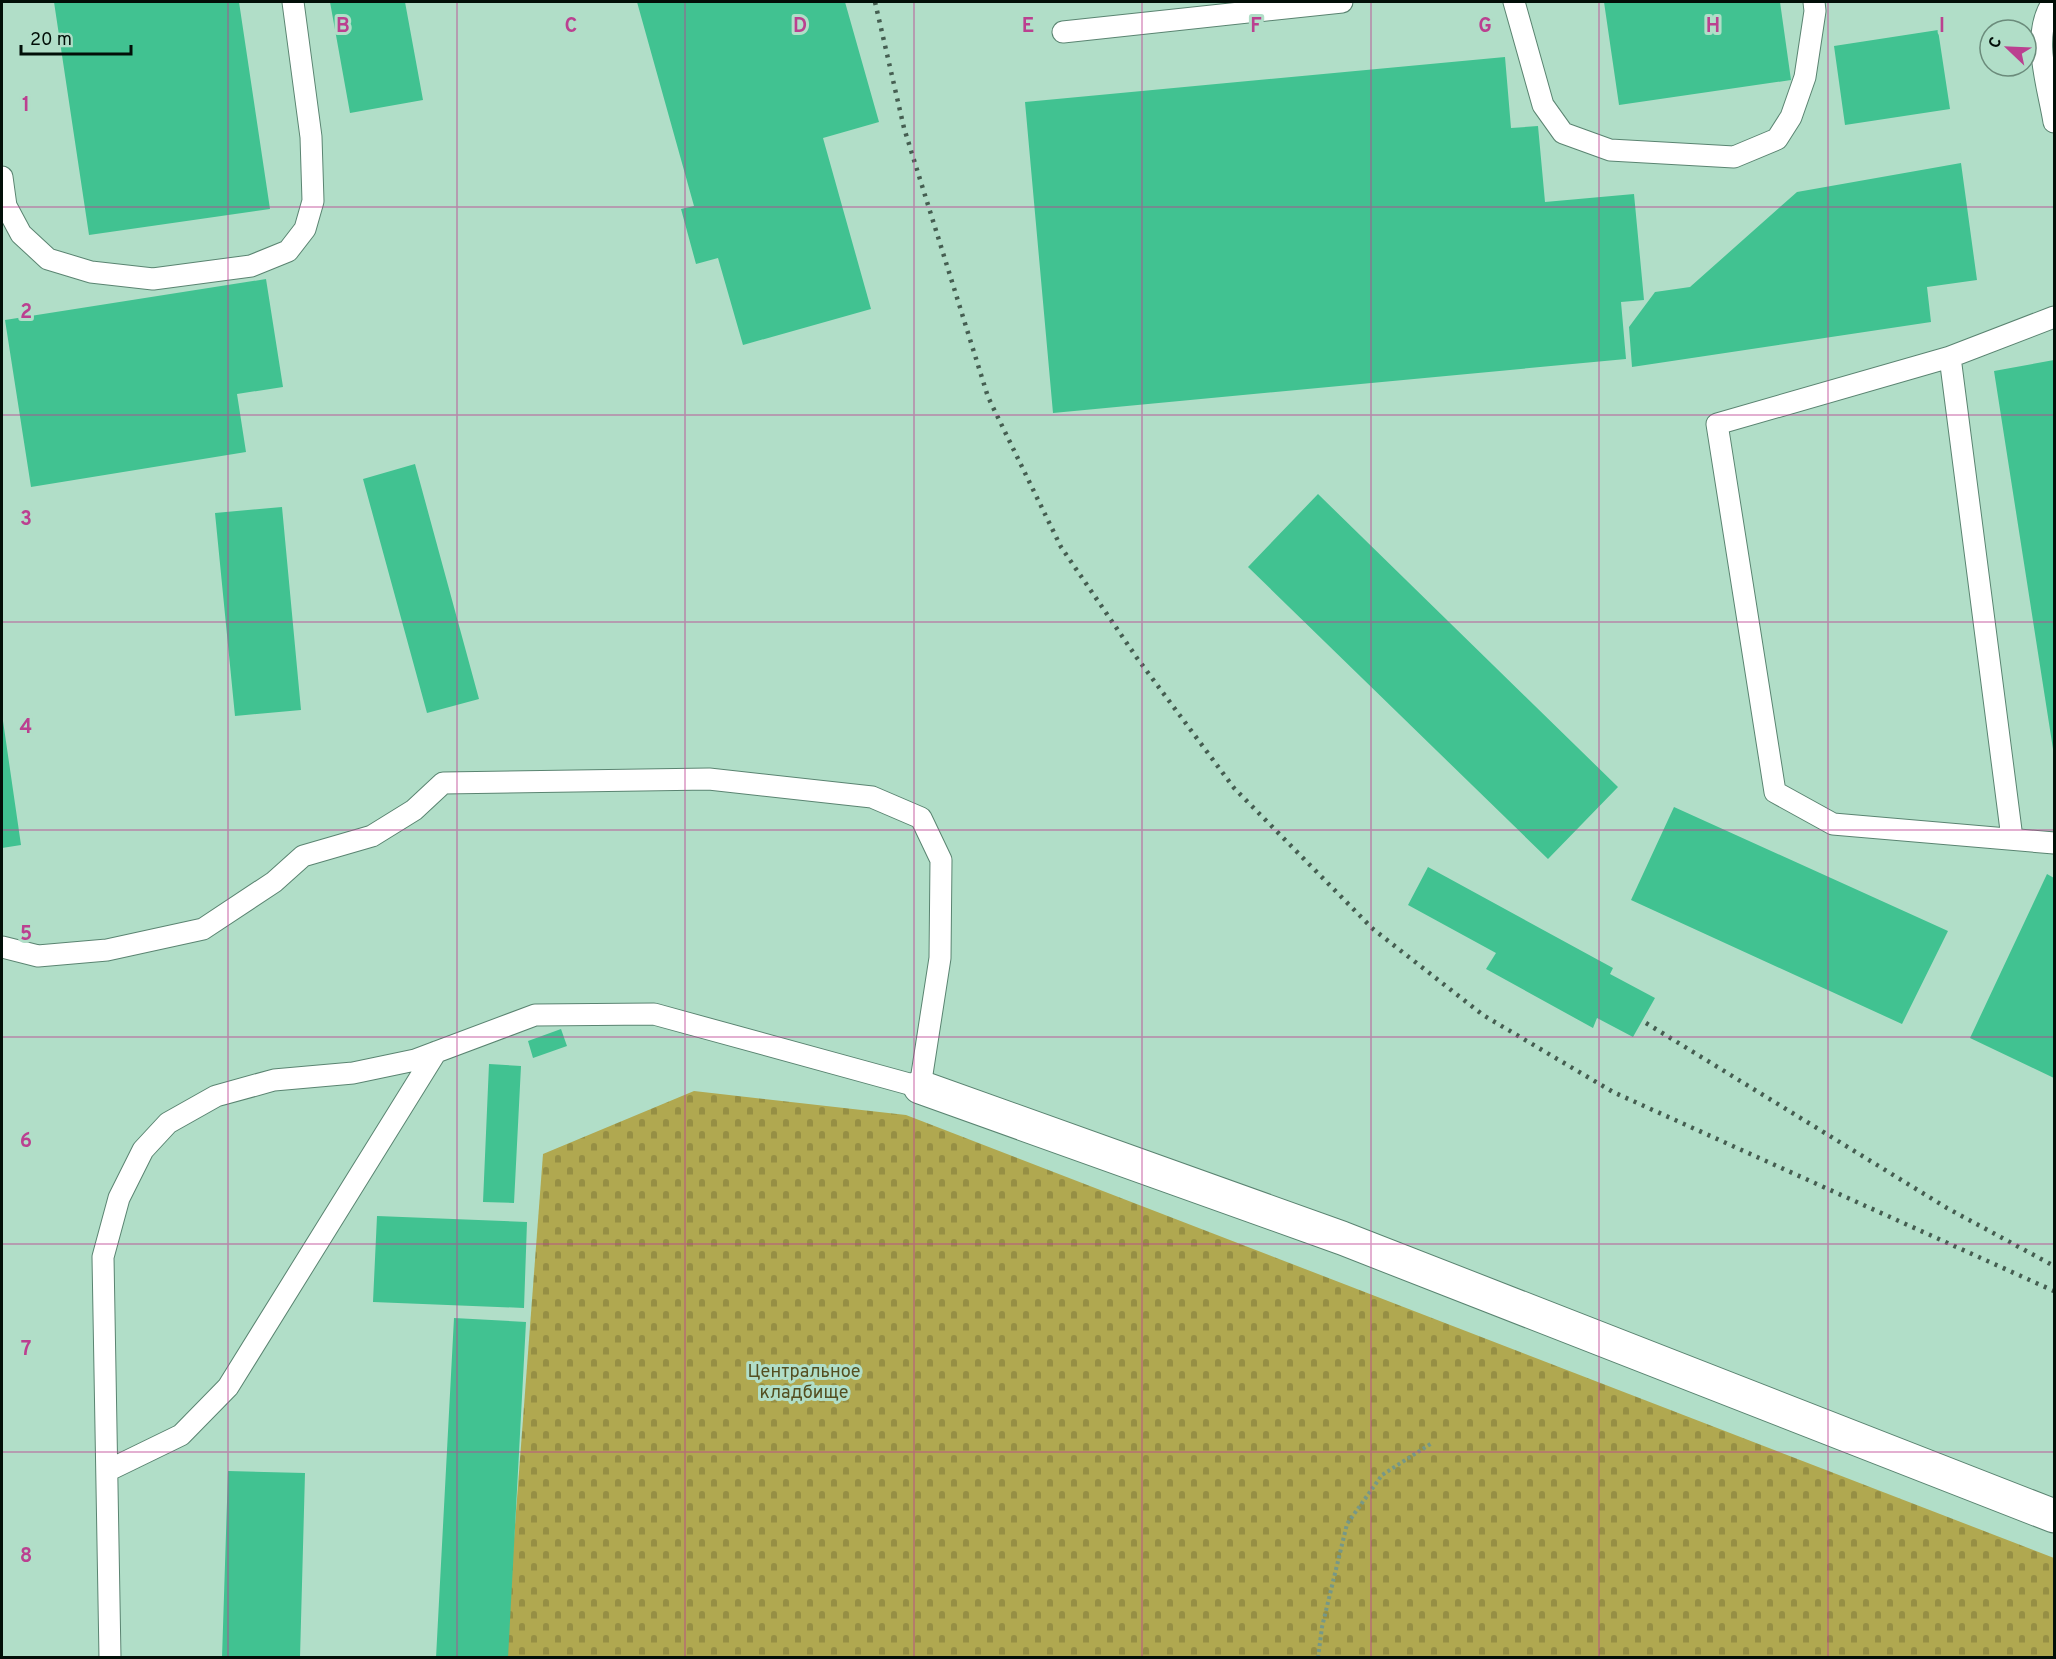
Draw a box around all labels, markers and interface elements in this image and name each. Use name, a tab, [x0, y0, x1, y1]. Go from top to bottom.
text: B	[336, 14, 350, 40]
text: C	[565, 14, 577, 40]
text: D	[793, 14, 807, 40]
text: E	[1022, 14, 1034, 40]
text: F	[1250, 14, 1262, 40]
text: G	[1478, 14, 1492, 40]
text: H	[1706, 14, 1720, 40]
text: I	[1939, 14, 1945, 40]
scale bar	[21, 18, 130, 56]
north arrow	[1978, 18, 2038, 78]
text: 20 m	[30, 29, 72, 52]
text: С	[1985, 34, 2007, 52]
text: 1	[22, 93, 30, 119]
text: 2	[20, 300, 32, 326]
text: 3	[20, 507, 32, 533]
text: 4	[20, 715, 32, 741]
text: 5	[20, 922, 32, 948]
text: 6	[20, 1129, 32, 1155]
text: 7	[21, 1337, 31, 1363]
park label: Центральное кладбище	[747, 1361, 861, 1405]
text: 8	[20, 1544, 32, 1570]

